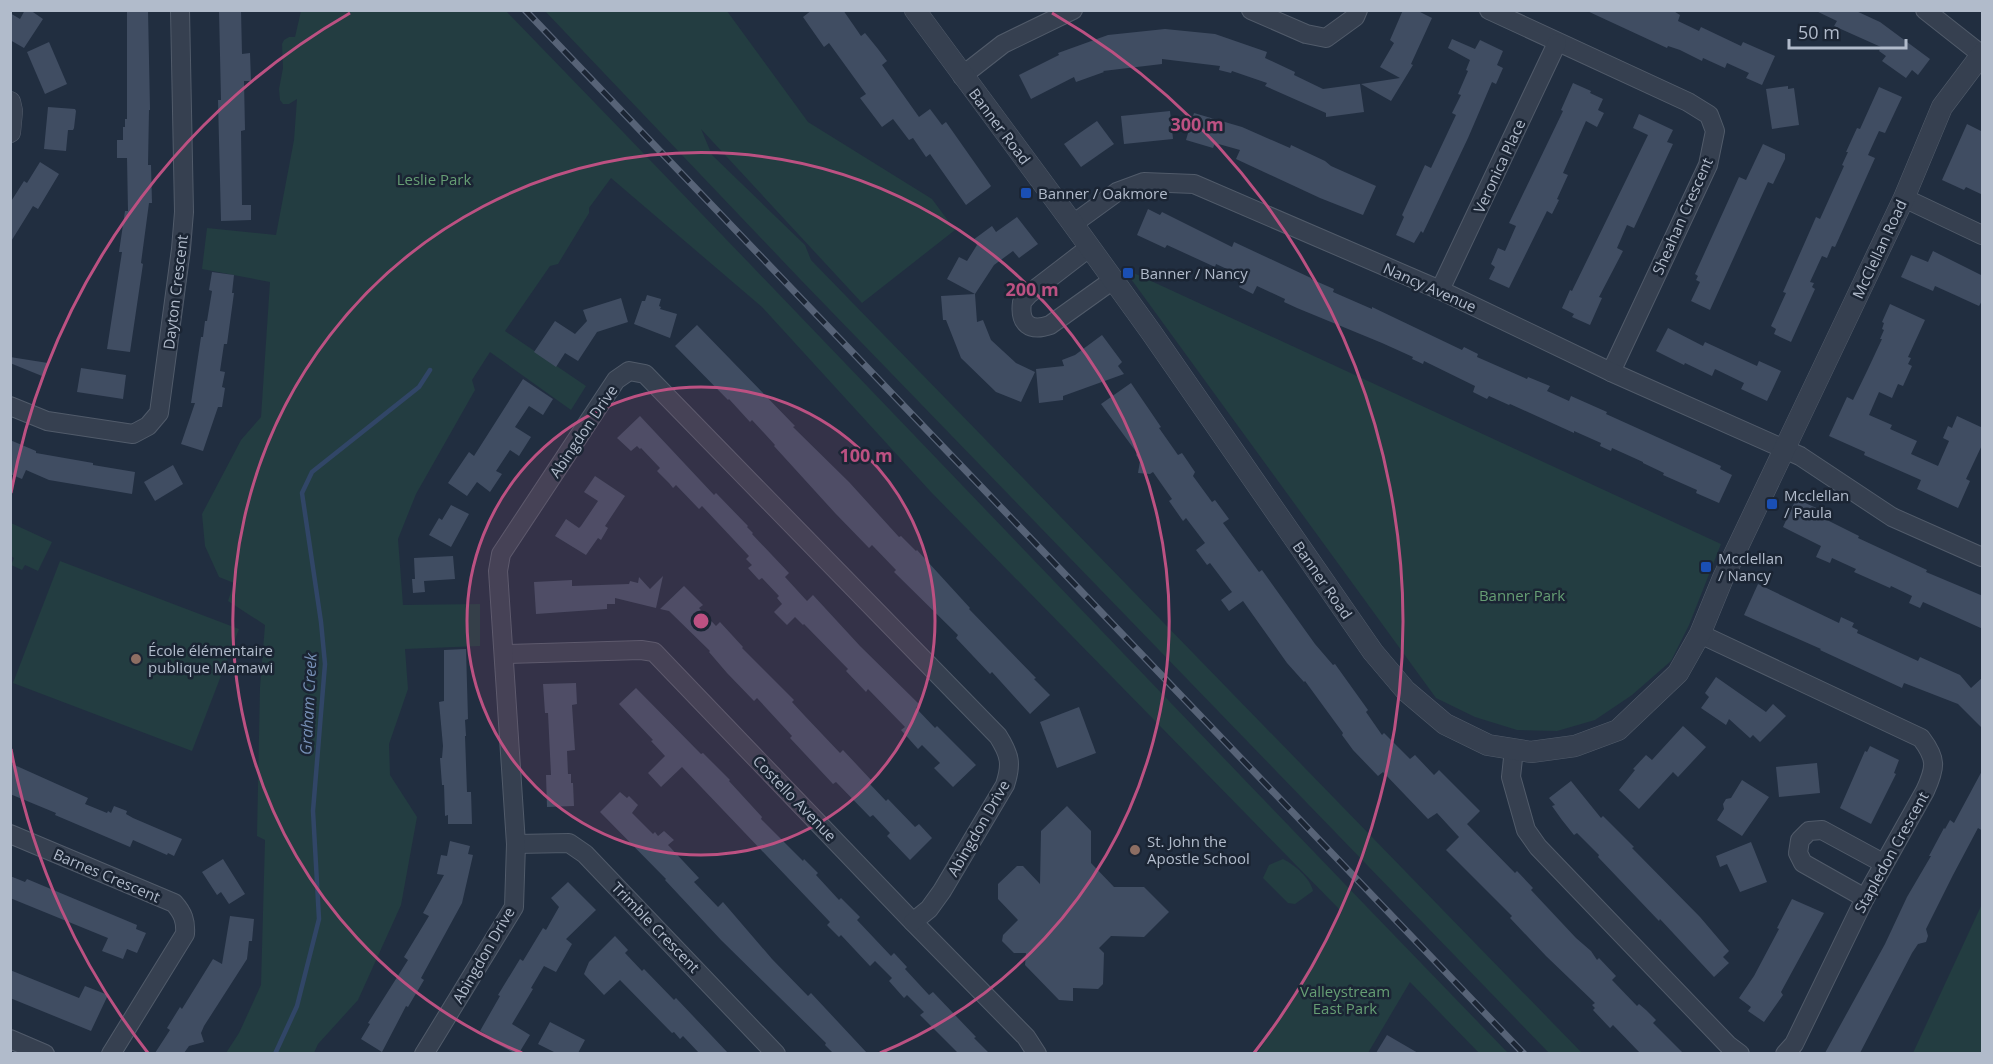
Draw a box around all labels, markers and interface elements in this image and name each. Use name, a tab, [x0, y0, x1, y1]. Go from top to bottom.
scale bar	[1789, 12, 1906, 50]
text: 50 m	[1798, 20, 1840, 44]
street label: Banner Road	[965, 84, 1035, 168]
text: 300 m	[1170, 112, 1224, 136]
street label: Veronica Place	[1468, 116, 1530, 216]
street label: Sheahan Crescent	[1647, 154, 1717, 278]
park label: Leslie Park	[397, 169, 471, 189]
place label: Banner / Oakmore	[1038, 183, 1168, 203]
marker: Banner / Oakmore	[1019, 186, 1033, 200]
street label: McClellan Road	[1847, 196, 1911, 302]
street label: Dayton Crescent	[158, 233, 192, 351]
street label: Nancy Avenue	[1380, 258, 1480, 316]
place label: Banner / Nancy	[1140, 263, 1248, 283]
marker: Banner / Nancy	[1121, 266, 1135, 280]
text: 200 m	[1005, 277, 1059, 301]
street label: Abingdon Drive	[545, 381, 621, 481]
text: 100 m	[839, 443, 893, 467]
place label: Mcclellan / Paula	[1784, 485, 1849, 522]
marker: Mcclellan / Paula	[1765, 497, 1779, 511]
street label: Banner Road	[1289, 537, 1357, 623]
place label: Mcclellan / Nancy	[1718, 548, 1783, 585]
marker: Mcclellan / Nancy	[1699, 560, 1713, 574]
park label: Banner Park	[1479, 585, 1565, 605]
centre of rings	[691, 611, 711, 631]
place label: École élémentaire publique Mamawi	[148, 640, 273, 677]
water label: Graham Creek	[294, 651, 322, 756]
marker: École élémentaire publique Mamawi	[129, 652, 143, 666]
street label: Costello Avenue	[749, 751, 841, 845]
street label: Abingdon Drive	[942, 776, 1014, 880]
street label: Stapledon Crescent	[1849, 788, 1933, 916]
place label: St. John the Apostle School	[1147, 831, 1250, 868]
street label: Barnes Crescent	[51, 843, 163, 907]
marker: St. John the Apostle School	[1128, 843, 1142, 857]
street label: Trimble Crescent	[608, 877, 704, 977]
street label: Abingdon Drive	[447, 903, 519, 1007]
park label: Valleystream East Park	[1300, 981, 1390, 1018]

